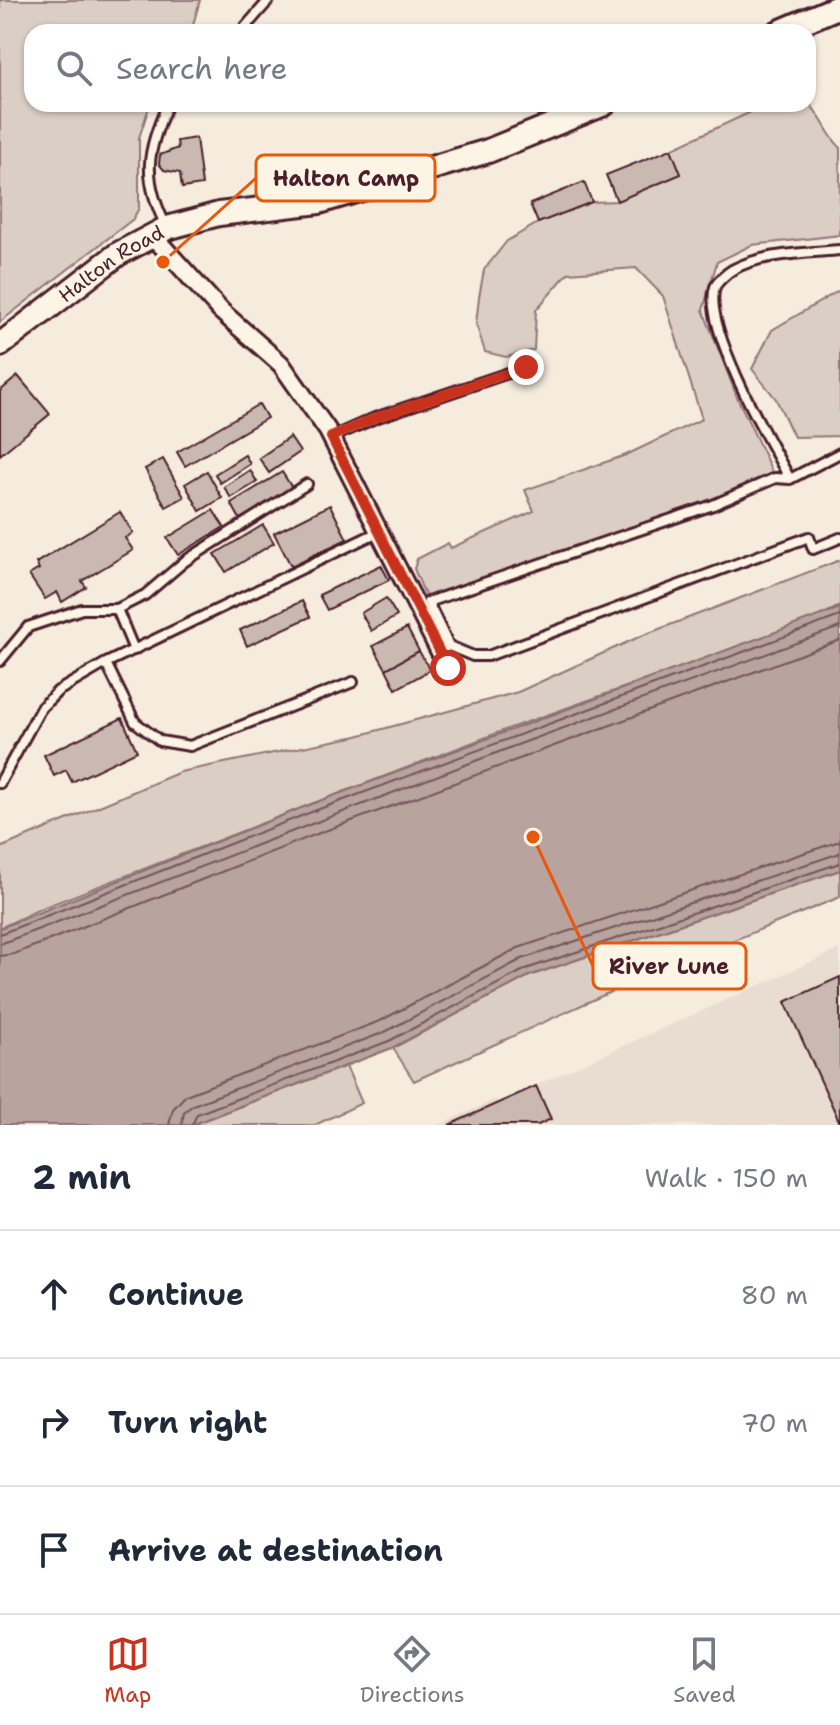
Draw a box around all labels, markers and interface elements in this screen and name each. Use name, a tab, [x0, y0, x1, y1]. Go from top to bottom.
search box	[24, 24, 816, 112]
icon: search	[52, 46, 96, 90]
text: Search here	[116, 48, 287, 89]
callout: Halton Camp	[256, 155, 435, 201]
text: Halton Camp	[273, 164, 419, 193]
street label: Halton Road	[53, 219, 169, 308]
route end	[508, 349, 544, 385]
route start	[430, 650, 466, 686]
callout: River Lune	[593, 943, 746, 989]
text: River Lune	[609, 952, 729, 981]
text: 2 min	[32, 1154, 131, 1200]
text: Walk · 150 m	[645, 1160, 808, 1195]
icon: ahead	[32, 1272, 76, 1316]
text: Continue	[108, 1274, 244, 1315]
text: 80 m	[741, 1277, 808, 1312]
icon: right	[32, 1400, 76, 1444]
text: Turn right	[108, 1402, 267, 1443]
text: 70 m	[741, 1405, 808, 1440]
icon: arrive	[32, 1528, 76, 1572]
text: Arrive at destination	[108, 1530, 443, 1571]
tab: Map	[104, 1632, 151, 1709]
tab: Directions	[360, 1632, 465, 1709]
tab: Saved	[673, 1632, 736, 1709]

